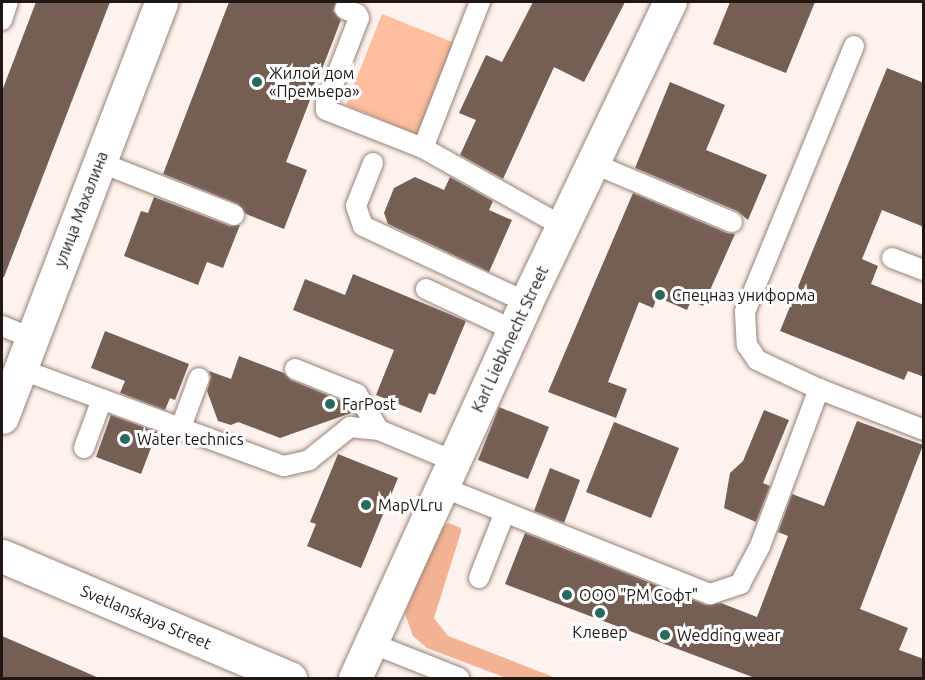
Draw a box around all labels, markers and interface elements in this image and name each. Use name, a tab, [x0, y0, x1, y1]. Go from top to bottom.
place label: Жилой дом «Премьера»	[269, 63, 360, 101]
marker: Жилой дом «Премьера»	[250, 75, 264, 89]
street label: улица Махалина	[50, 148, 112, 270]
street label: Karl Liebknecht Street	[468, 263, 552, 415]
place label: Спецназ униформа	[672, 285, 815, 305]
marker: Спецназ униформа	[653, 288, 667, 302]
place label: FarPost	[342, 394, 396, 414]
marker: FarPost	[323, 397, 337, 411]
place label: Water technics	[137, 429, 244, 449]
marker: Water technics	[118, 432, 132, 446]
place label: MapVLru	[378, 495, 443, 515]
marker: MapVLru	[359, 498, 373, 512]
street label: Svetlanskaya Street	[78, 581, 214, 653]
place label: ООО "РМ Софт"	[579, 585, 698, 605]
marker: ООО "РМ Софт"	[560, 588, 574, 602]
marker: Клевер	[593, 606, 607, 620]
place label: Клевер	[572, 622, 628, 642]
place label: Wedding wear	[677, 625, 781, 645]
marker: Wedding wear	[658, 628, 672, 642]

